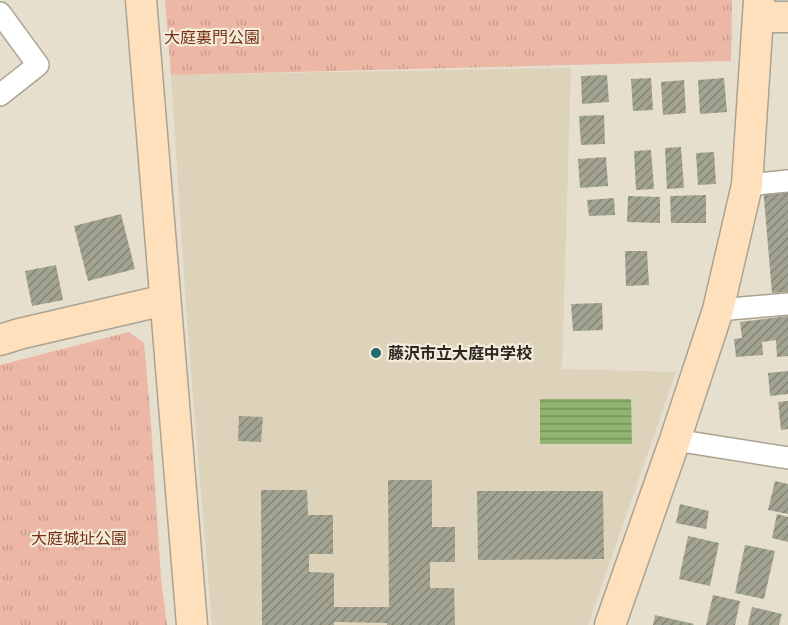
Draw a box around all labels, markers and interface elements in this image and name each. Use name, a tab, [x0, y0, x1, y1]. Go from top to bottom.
park label: 大庭裏門公園	[164, 26, 260, 49]
place label: 藤沢市立大庭中学校	[388, 342, 532, 365]
marker: 藤沢市立大庭中学校	[369, 346, 383, 360]
park label: 大庭城址公園	[31, 527, 127, 550]

